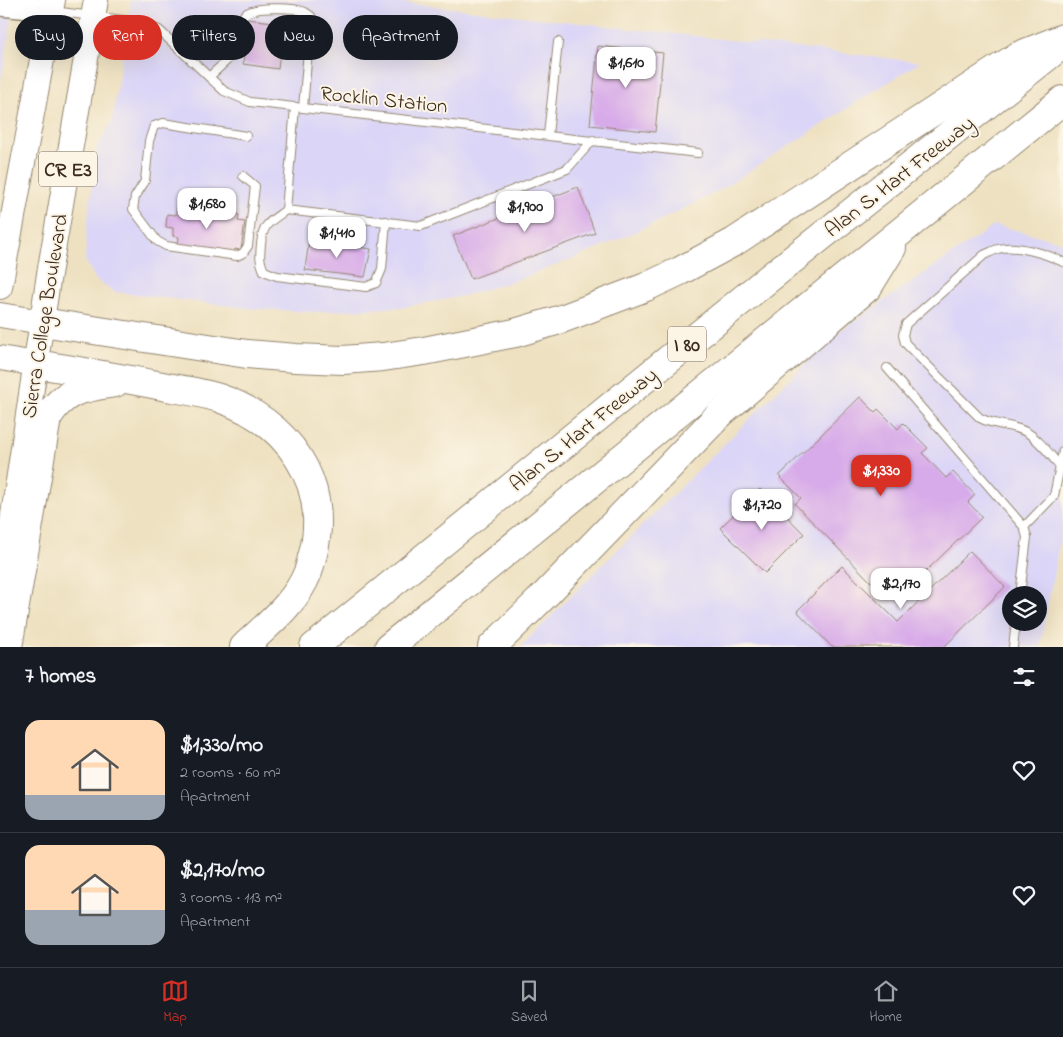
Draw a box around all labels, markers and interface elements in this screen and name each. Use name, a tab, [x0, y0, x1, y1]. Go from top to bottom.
chip: Buy	[15, 15, 83, 60]
chip: Rent	[93, 15, 162, 60]
chip: Filters	[172, 15, 255, 60]
chip: New	[265, 15, 333, 60]
chip: Apartment	[343, 15, 458, 60]
pin: $1,610	[585, 46, 667, 89]
text: $1,610	[608, 51, 644, 75]
street label: Rocklin Station	[319, 79, 449, 123]
street label: Alan S. Hart Freeway	[819, 109, 983, 247]
road number: CR E3	[39, 152, 97, 186]
pin: $1,680	[166, 188, 248, 230]
pin: $1,900	[484, 190, 566, 233]
text: $1,680	[188, 192, 226, 216]
text: $1,900	[507, 195, 543, 219]
street label: Sierra College Boulevard	[15, 212, 79, 421]
pin: $1,410	[296, 216, 378, 259]
text: $1,410	[319, 221, 355, 245]
road number: I 80	[668, 326, 706, 362]
street label: Alan S. Hart Freeway	[504, 361, 666, 501]
pin: $1,330	[840, 454, 922, 497]
text: $1,330	[862, 459, 900, 483]
pin: $1,720	[721, 488, 803, 531]
text: $1,720	[743, 493, 781, 517]
pin: $2,170	[860, 568, 942, 610]
text: $2,170	[882, 572, 920, 596]
map controls	[1002, 586, 1047, 631]
button: layers	[1002, 586, 1047, 631]
text: 7 homes	[25, 662, 96, 692]
icon: filters	[1010, 663, 1038, 691]
text: $1,330/mo	[180, 731, 263, 761]
icon: home	[65, 740, 125, 800]
icon: heart	[1010, 756, 1038, 784]
text: 2 rooms · 60 m²	[180, 761, 281, 785]
text: Apartment	[180, 785, 250, 809]
text: $2,170/mo	[180, 856, 265, 886]
icon: home	[65, 865, 125, 925]
icon: heart	[1010, 881, 1038, 909]
text: 3 rooms · 113 m²	[180, 886, 282, 910]
text: Apartment	[180, 910, 250, 934]
tab: Map	[161, 977, 189, 1028]
tab: Saved	[511, 977, 547, 1028]
tab: Home	[869, 977, 902, 1028]

